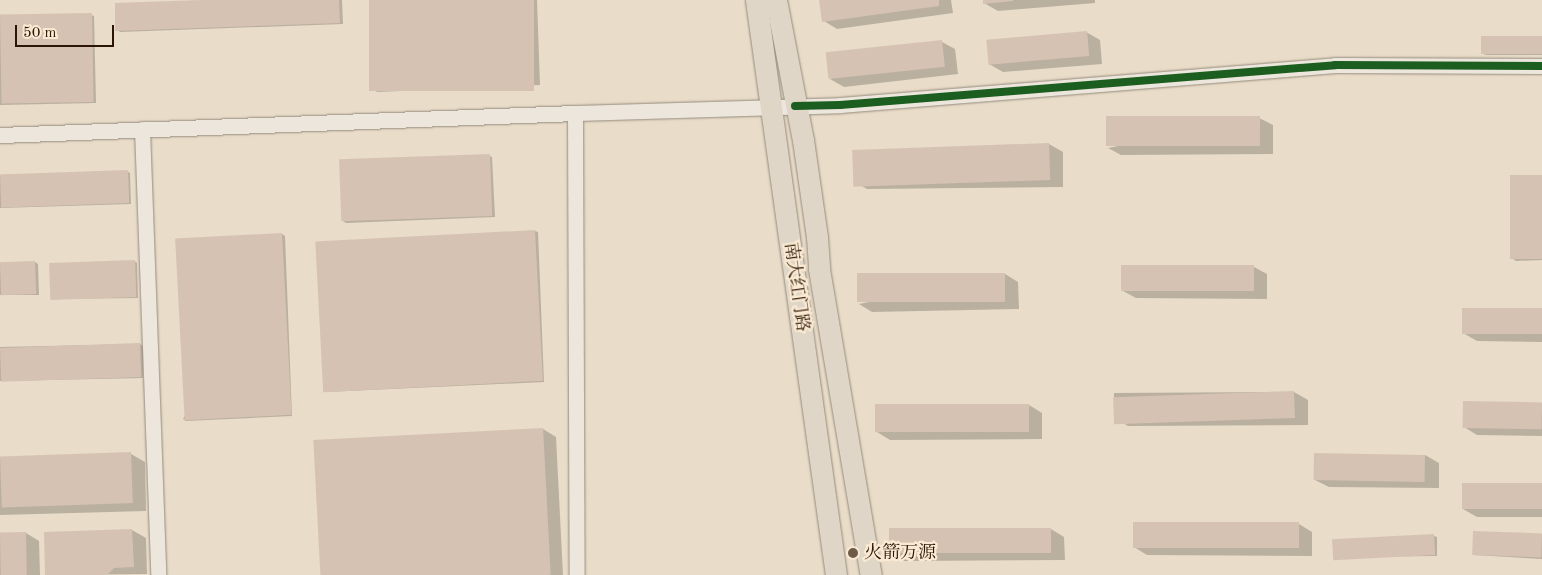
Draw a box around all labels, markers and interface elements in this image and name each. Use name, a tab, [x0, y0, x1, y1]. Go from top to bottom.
scale bar	[18, 15, 116, 47]
text: 50 m	[23, 26, 57, 41]
street label: 南大红门路	[779, 241, 813, 333]
place label: 火箭万源	[864, 542, 936, 564]
marker: 火箭万源	[846, 546, 860, 560]

